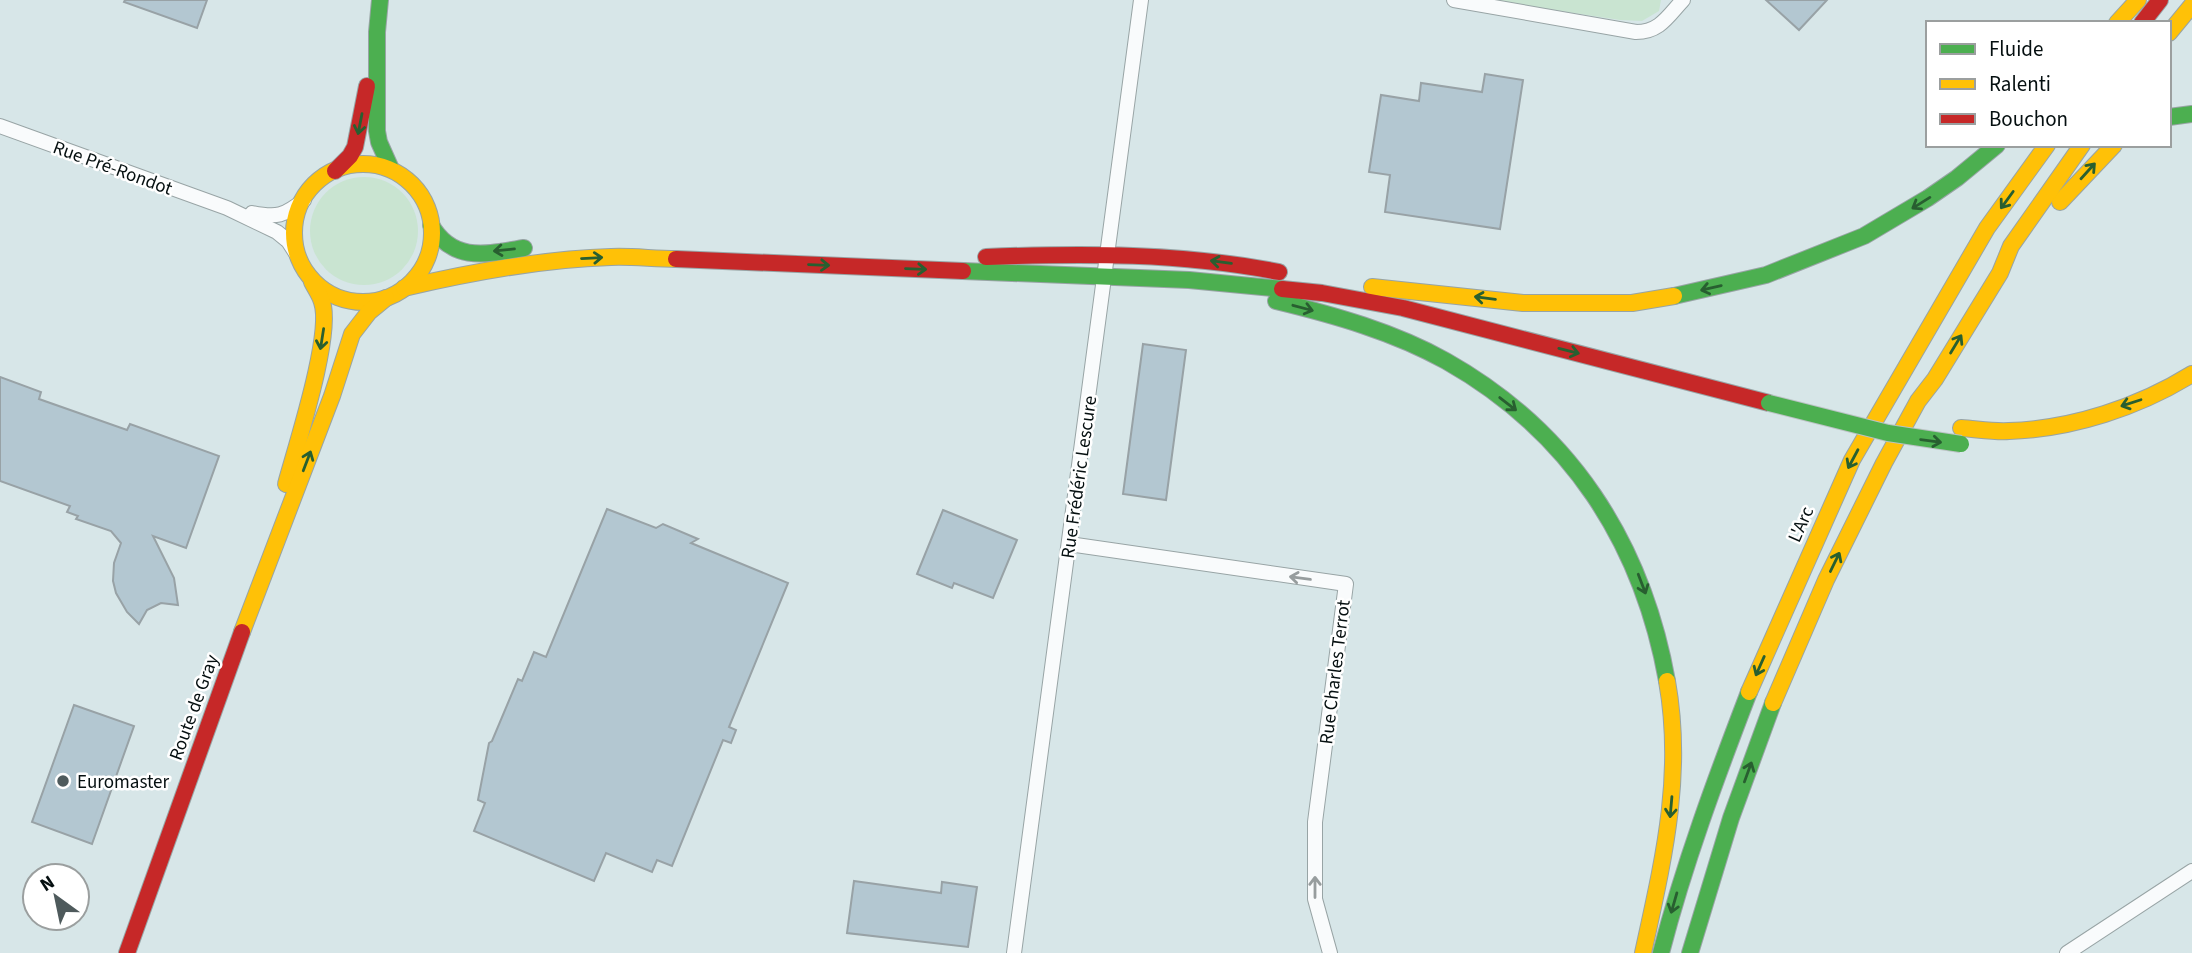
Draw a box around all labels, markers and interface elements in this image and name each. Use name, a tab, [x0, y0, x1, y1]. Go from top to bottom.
legend	[1926, 21, 2171, 147]
text: Fluide	[1989, 34, 2043, 64]
text: Ralenti	[1989, 69, 2051, 99]
text: Bouchon	[1989, 104, 2068, 134]
one-way arrow	[353, 112, 367, 135]
street label: Rue Pré-Rondot	[49, 134, 177, 203]
one-way arrow	[2080, 162, 2096, 180]
one-way arrow	[2000, 190, 2014, 209]
one-way arrow	[1911, 196, 1931, 210]
one-way arrow	[493, 244, 516, 257]
one-way arrow	[580, 252, 603, 265]
one-way arrow	[1210, 256, 1232, 269]
one-way arrow	[808, 258, 831, 271]
one-way arrow	[905, 262, 928, 275]
one-way arrow	[1700, 282, 1723, 296]
one-way arrow	[1474, 292, 1497, 305]
one-way arrow	[1291, 302, 1314, 315]
one-way arrow	[315, 327, 328, 350]
one-way arrow	[1949, 335, 1963, 355]
one-way arrow	[1557, 345, 1579, 358]
street label: Rue Frédéric Lescure	[1055, 394, 1104, 560]
one-way arrow	[1498, 396, 1516, 411]
one-way arrow	[2120, 398, 2142, 410]
one-way arrow	[1919, 434, 1942, 447]
one-way arrow	[1846, 448, 1859, 469]
one-way arrow	[301, 451, 314, 473]
street label: L'Arc	[1782, 502, 1821, 547]
one-way arrow	[1829, 552, 1843, 573]
one-way arrow	[1290, 571, 1312, 584]
one-way arrow	[1636, 573, 1649, 595]
street label: Rue Charles Terrot	[1313, 598, 1358, 746]
street label: Route de Gray	[163, 651, 226, 764]
one-way arrow	[1753, 655, 1766, 676]
one-way arrow	[1743, 761, 1755, 783]
place label: Euromaster	[77, 769, 170, 796]
marker: Euromaster	[55, 773, 71, 789]
one-way arrow	[1664, 796, 1677, 818]
north arrow	[21, 862, 91, 932]
text: N	[35, 869, 60, 899]
one-way arrow	[1308, 876, 1322, 899]
one-way arrow	[1667, 891, 1680, 914]

